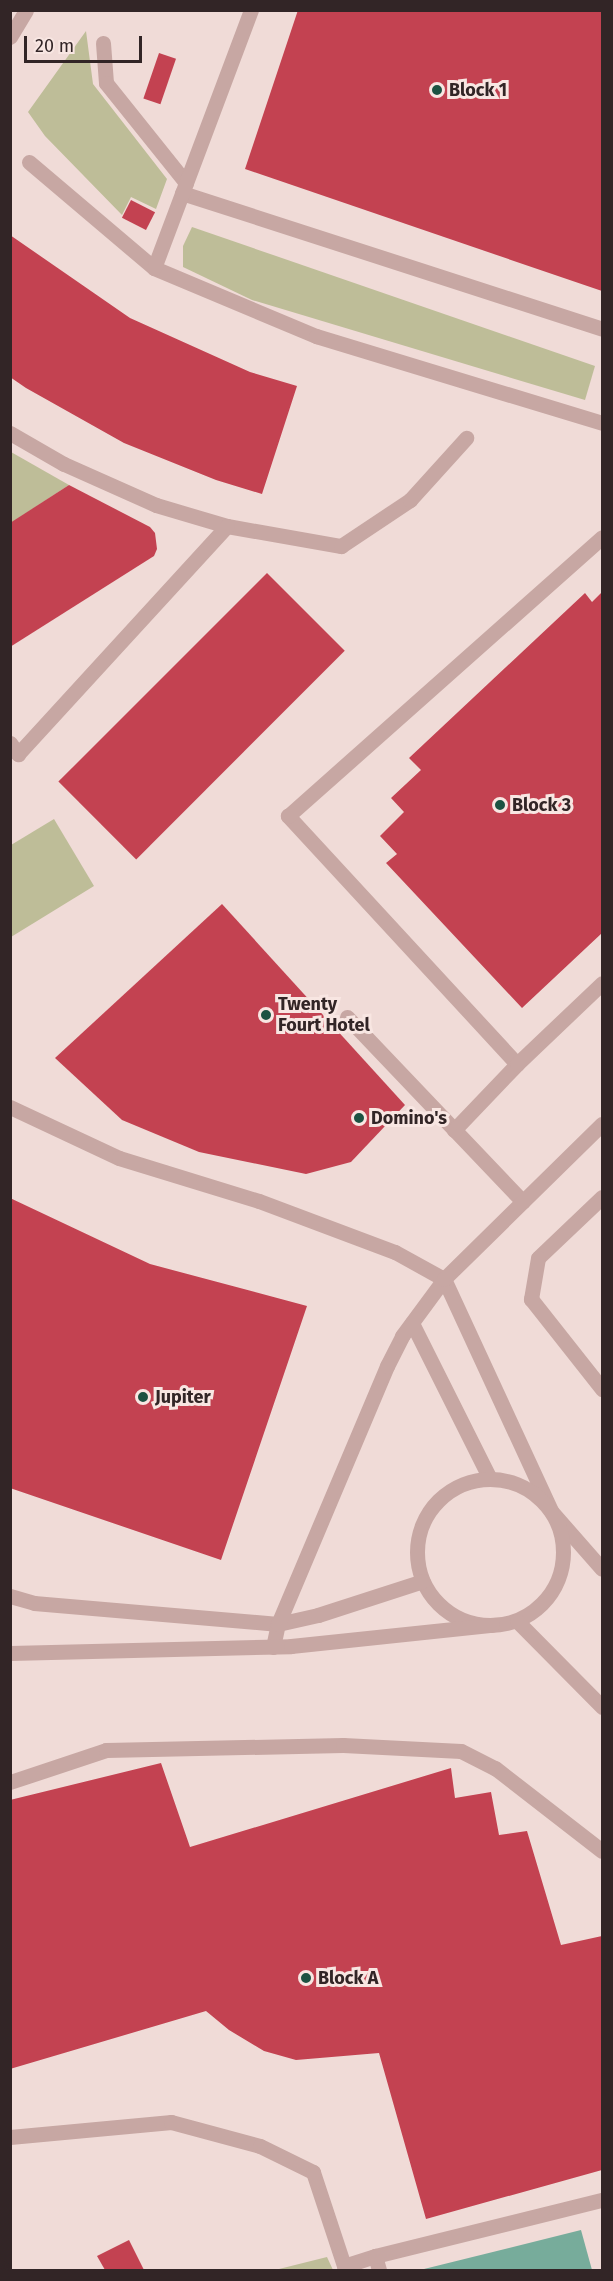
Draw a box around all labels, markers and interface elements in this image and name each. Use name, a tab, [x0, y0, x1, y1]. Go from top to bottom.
scale bar	[27, 24, 146, 62]
text: 20 m	[35, 35, 74, 57]
place label: Block 1	[449, 79, 507, 101]
marker: Block 1	[430, 83, 444, 97]
place label: Block 3	[512, 794, 571, 816]
marker: Block 3	[493, 798, 507, 812]
place label: Twenty Fourt Hotel	[278, 994, 370, 1036]
marker: Twenty Fourt Hotel	[259, 1008, 273, 1022]
place label: Domino's	[371, 1107, 447, 1129]
marker: Domino's	[352, 1111, 366, 1125]
place label: Jupiter	[155, 1386, 211, 1408]
marker: Jupiter	[136, 1390, 150, 1404]
place label: Block A	[318, 1967, 378, 1989]
marker: Block A	[299, 1971, 313, 1985]

